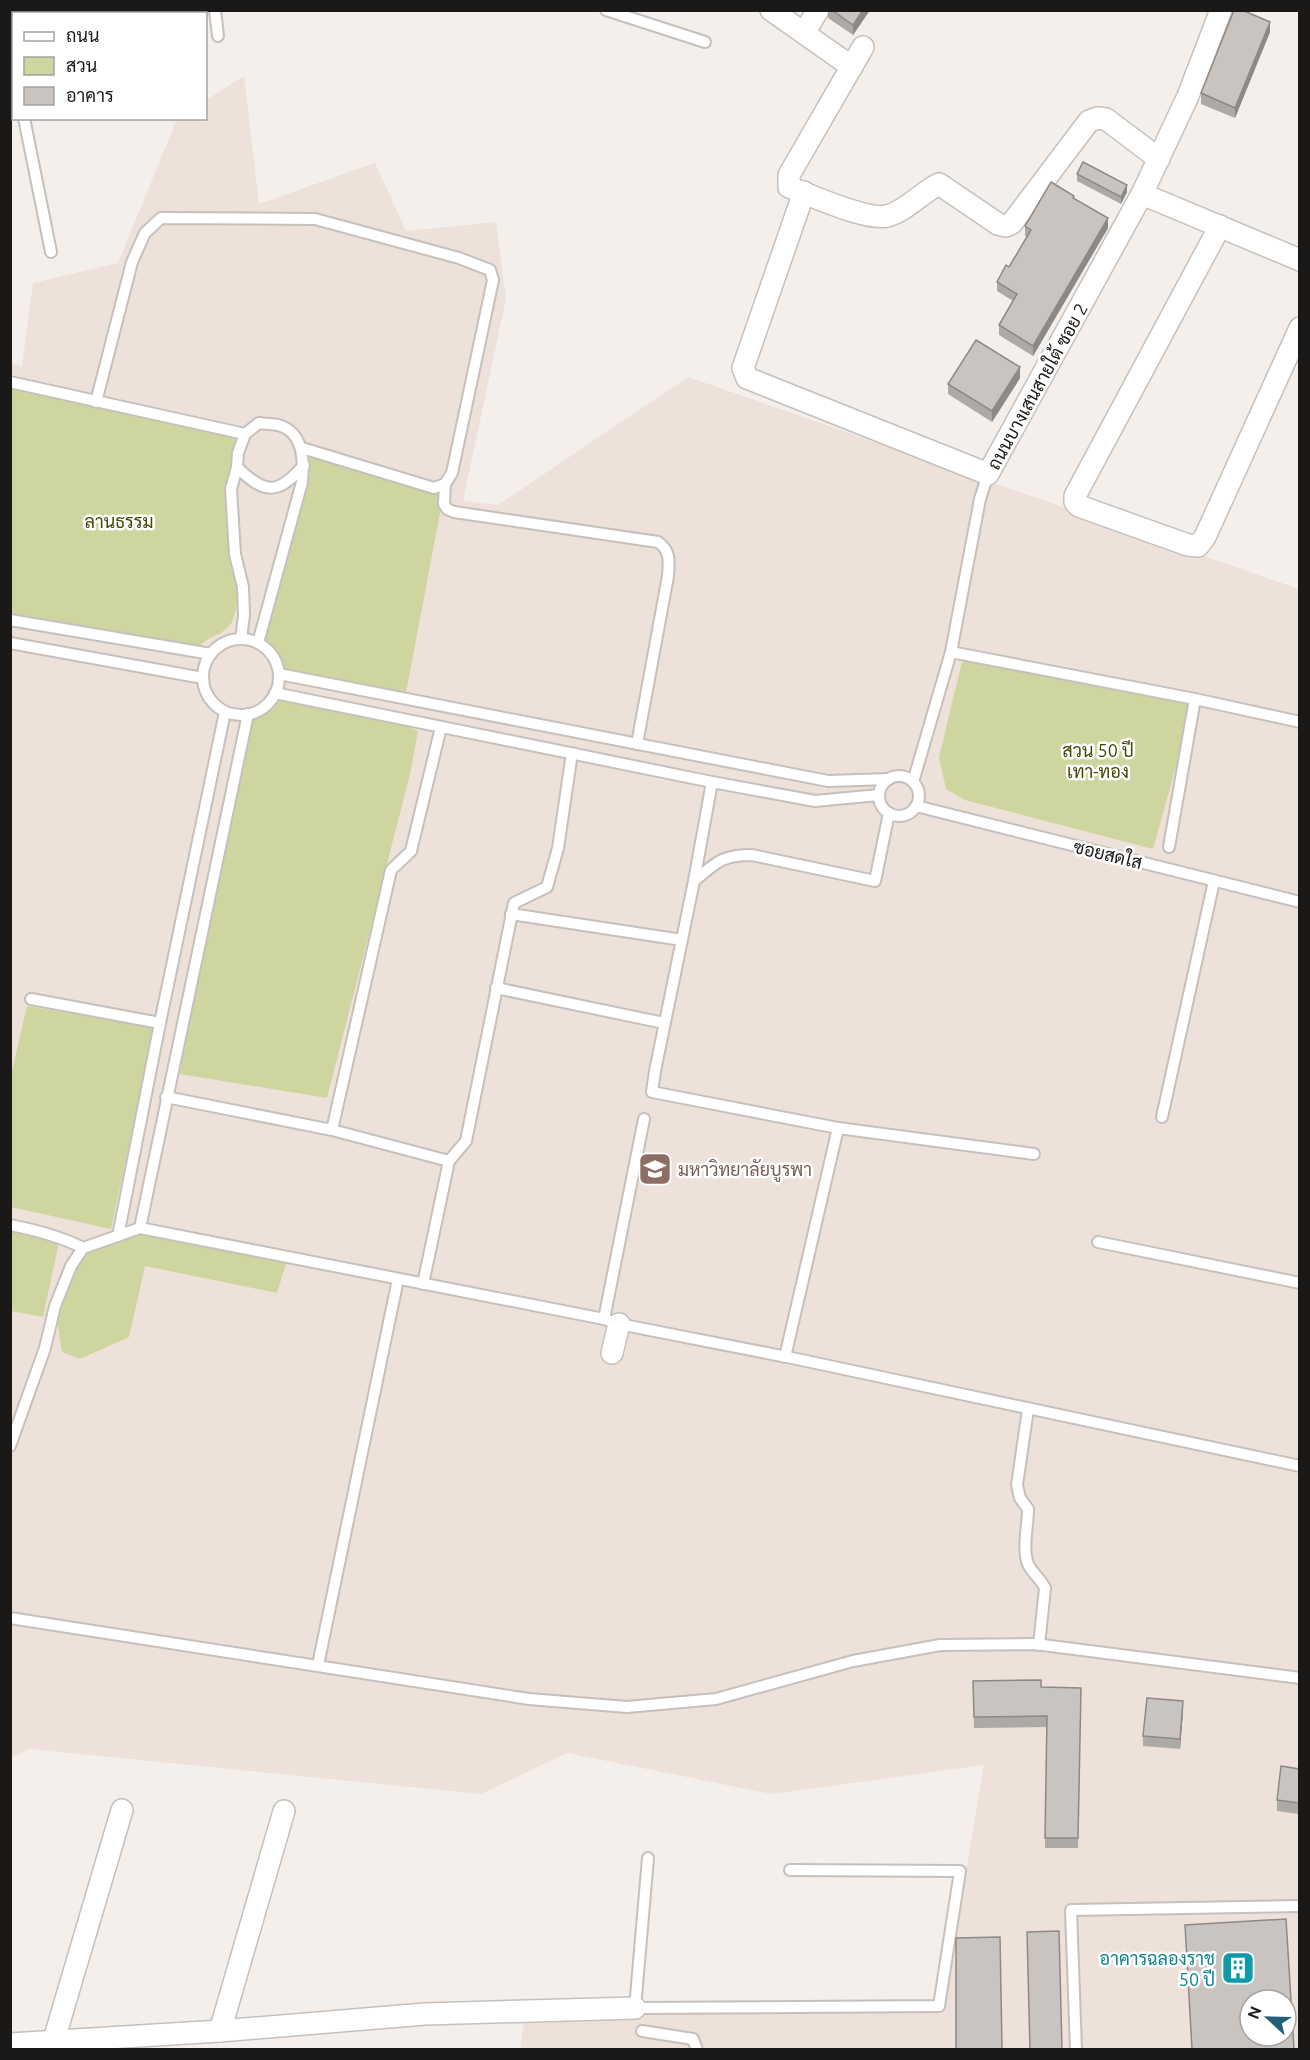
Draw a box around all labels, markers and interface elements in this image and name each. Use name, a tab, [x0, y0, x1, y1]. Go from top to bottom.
legend	[12, 12, 207, 120]
text: ถนน	[66, 25, 99, 45]
text: สวน	[66, 55, 97, 75]
text: อาคาร	[66, 85, 114, 105]
street label: ถนนบางเสนสายใต้ ซอย 2	[981, 298, 1091, 473]
park label: ลานธรรม	[85, 511, 153, 531]
park label: สวน 50 ปี เทา-ทอง	[1062, 739, 1134, 781]
street label: ซอยสดใส	[1071, 834, 1145, 872]
school or university icon: มหาวิทยาลัยบูรพา	[637, 1151, 673, 1187]
place label: มหาวิทยาลัยบูรพา	[678, 1159, 812, 1183]
place label: อาคารฉลองราช 50 ปี	[1100, 1948, 1215, 1989]
building icon: อาคารฉลองราช 50 ปี	[1220, 1950, 1256, 1986]
north arrow	[1238, 1988, 1298, 2048]
text: N	[1244, 2003, 1265, 2021]

